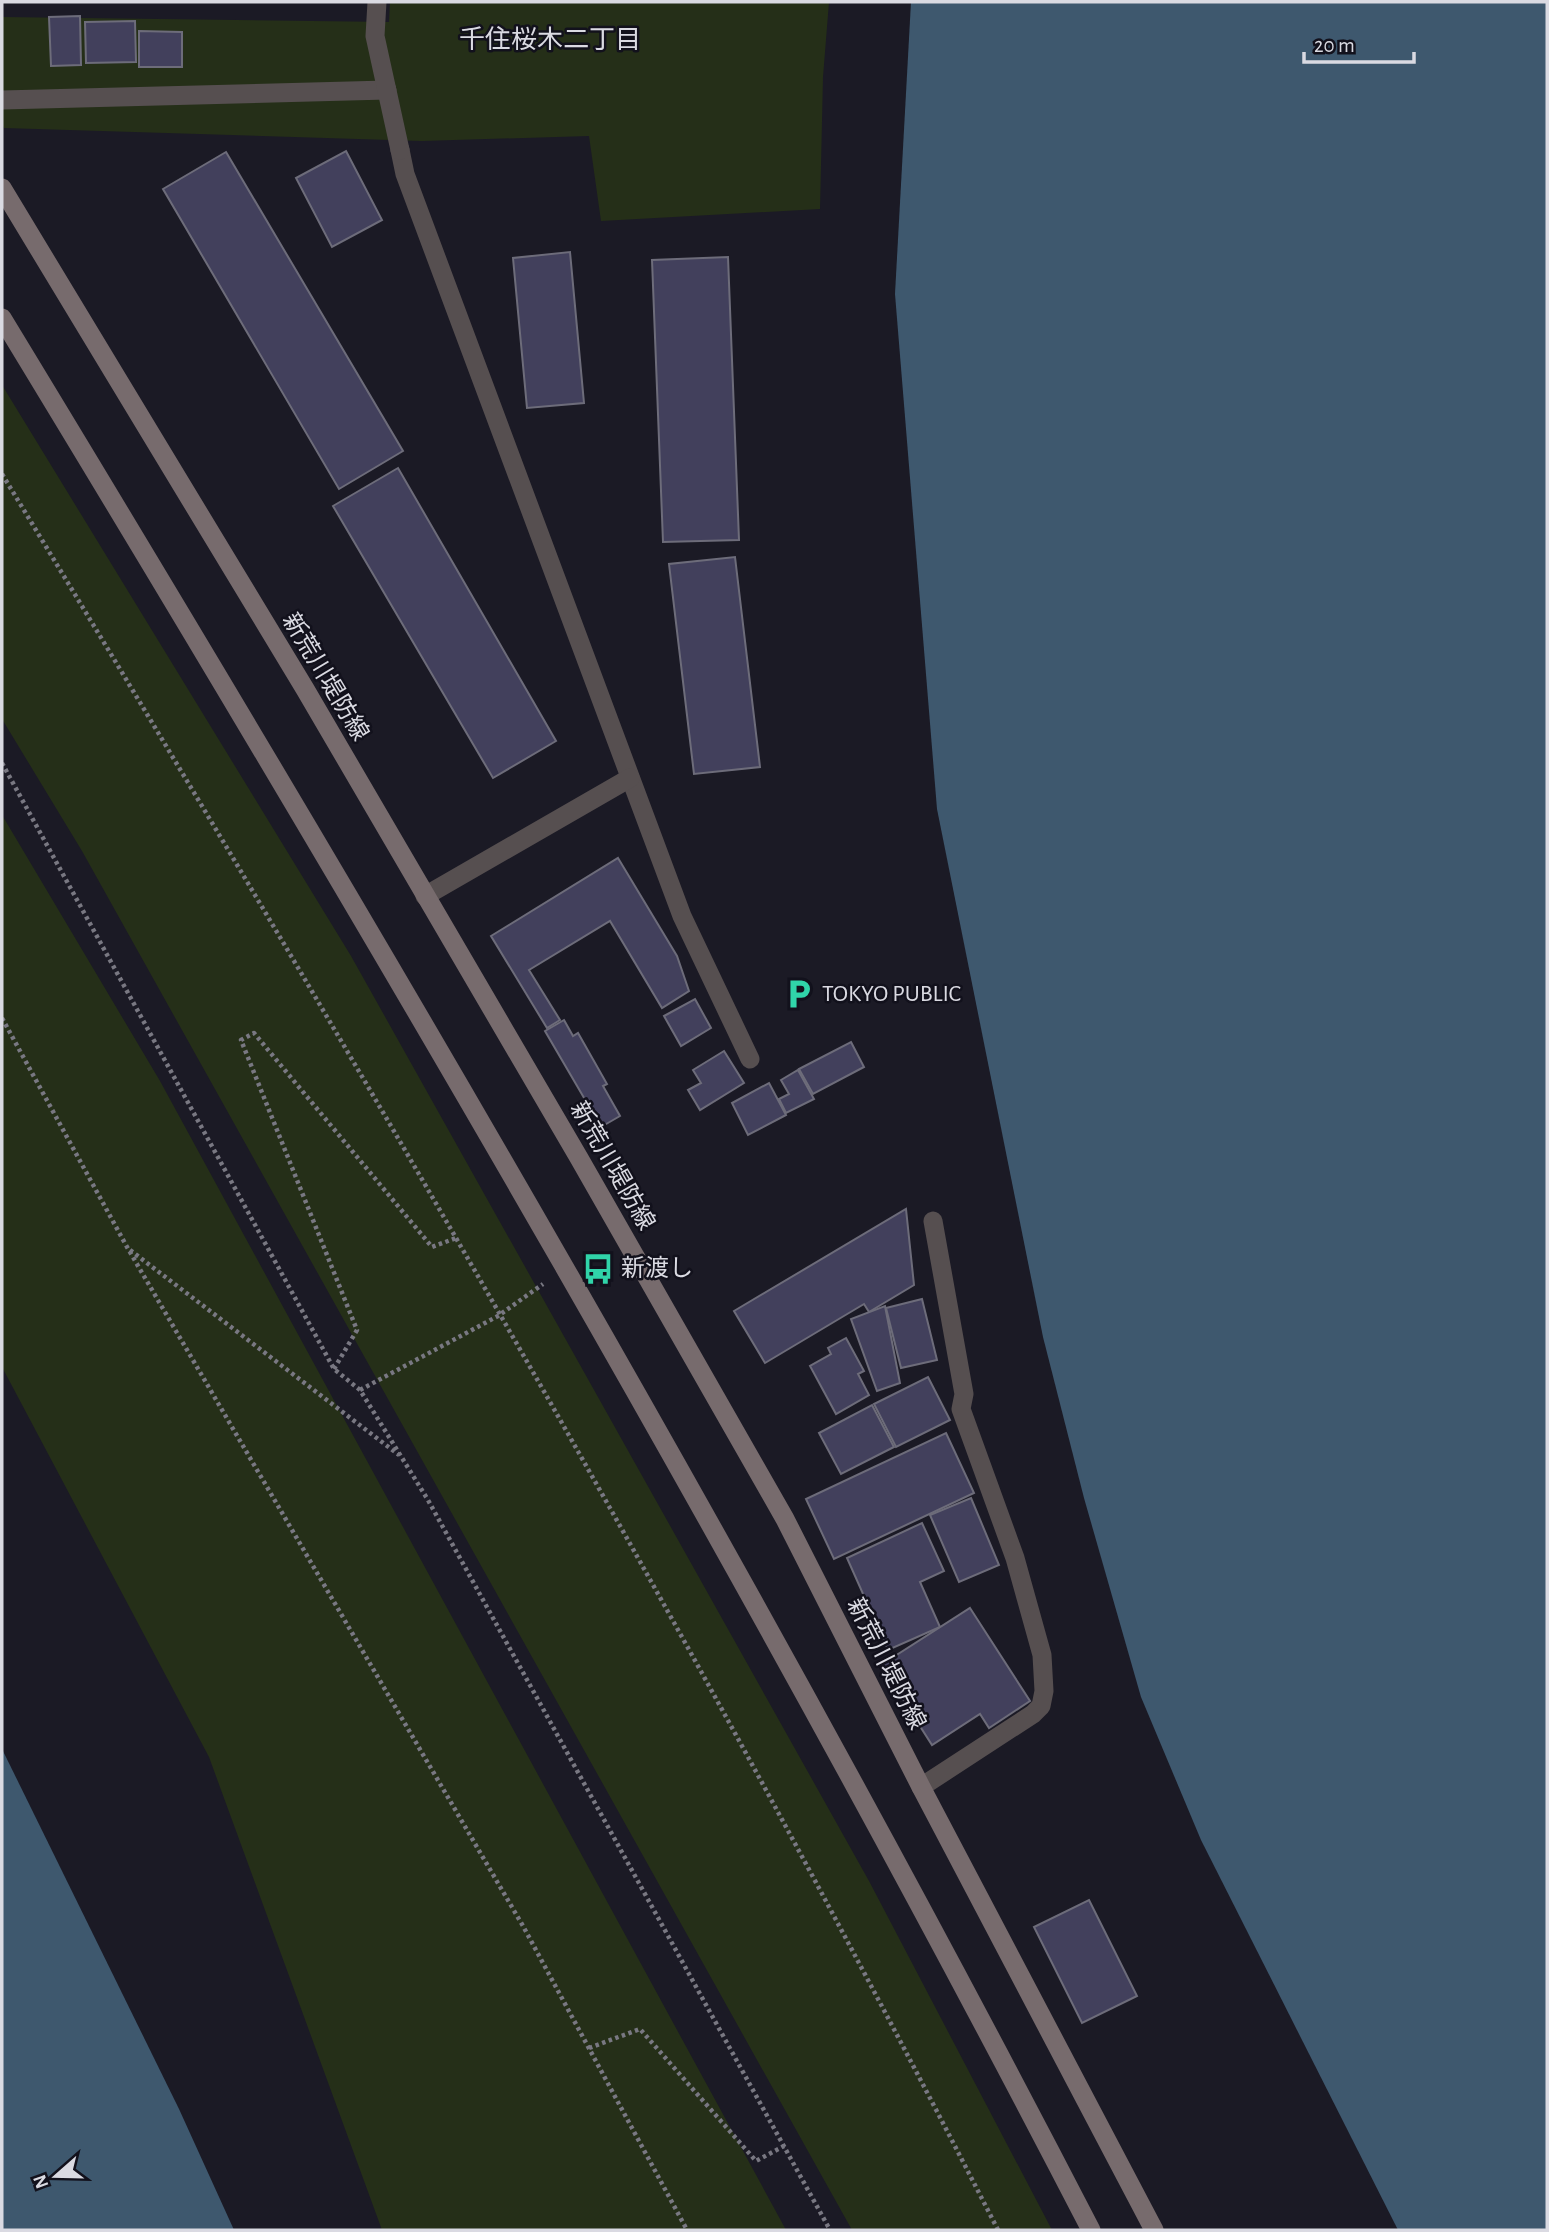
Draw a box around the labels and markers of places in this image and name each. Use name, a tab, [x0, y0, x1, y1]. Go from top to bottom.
parking icon: TOKYO PUBLIC	[782, 977, 816, 1011]
place label: TOKYO PUBLIC	[822, 982, 961, 1006]
bus stop icon: 新渡し	[581, 1252, 615, 1286]
place label: 新渡し	[621, 1255, 693, 1281]

